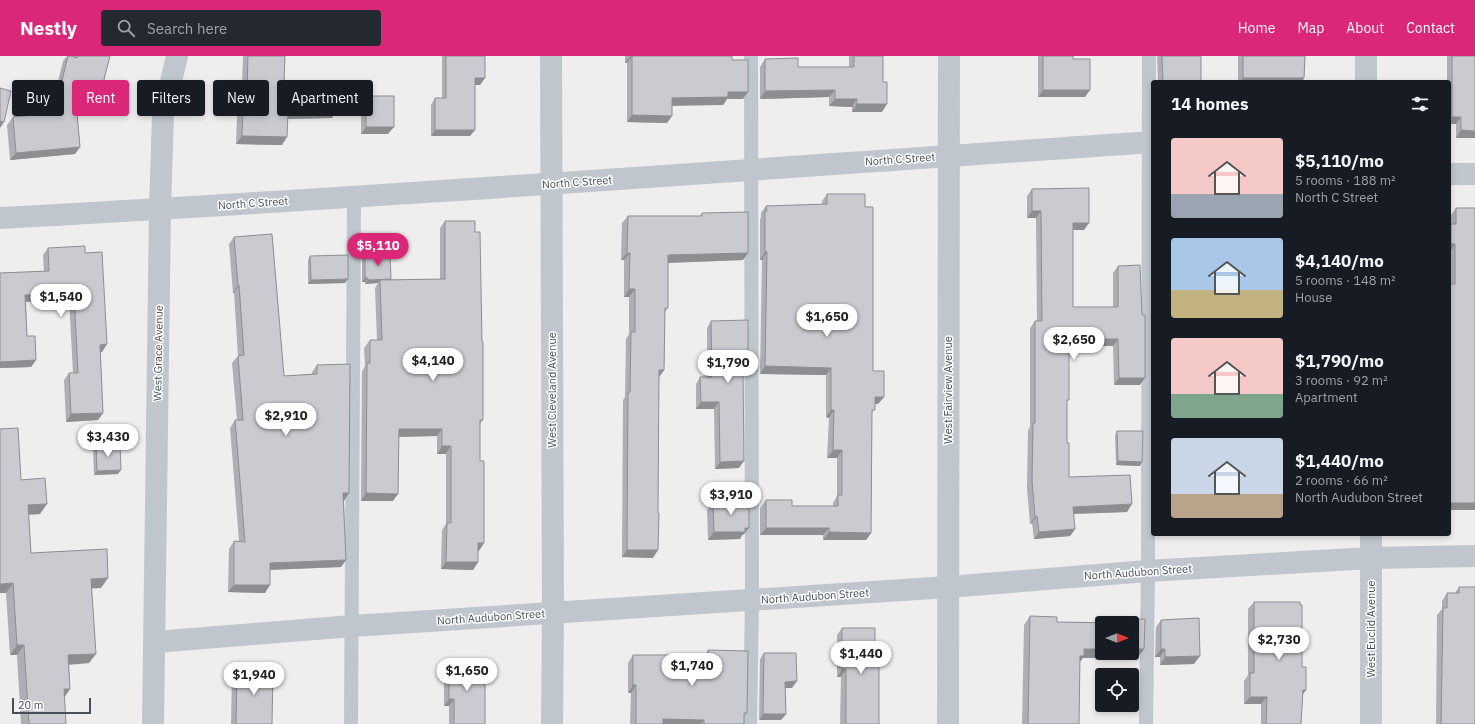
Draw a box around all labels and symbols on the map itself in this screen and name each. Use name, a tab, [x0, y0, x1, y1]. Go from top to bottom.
street label: North C Street	[864, 150, 936, 168]
street label: North C Street	[541, 173, 613, 191]
street label: North C Street	[217, 194, 289, 212]
pin: $5,110	[345, 233, 411, 267]
pin: $1,540	[28, 284, 94, 318]
pin: $1,650	[794, 304, 860, 338]
street label: West Grace Avenue	[150, 305, 166, 401]
pin: $2,650	[1041, 327, 1107, 361]
street label: West Cleveland Avenue	[545, 332, 559, 448]
street label: West Fairview Avenue	[941, 336, 955, 444]
pin: $4,140	[400, 348, 466, 382]
pin: $1,790	[695, 350, 761, 384]
pin: $2,910	[253, 403, 319, 437]
pin: $3,430	[75, 424, 141, 458]
pin: $3,910	[698, 482, 764, 516]
street label: North Audubon Street	[1084, 561, 1193, 583]
street label: West Euclid Avenue	[1364, 580, 1378, 678]
street label: North Audubon Street	[761, 585, 870, 607]
street label: North Audubon Street	[437, 606, 546, 628]
north arrow	[1095, 616, 1139, 660]
pin: $2,730	[1246, 627, 1312, 661]
pin: $1,440	[828, 641, 894, 675]
pin: $1,740	[659, 653, 725, 687]
pin: $1,650	[434, 658, 500, 692]
pin: $1,940	[221, 662, 287, 696]
scale bar	[12, 696, 91, 715]

